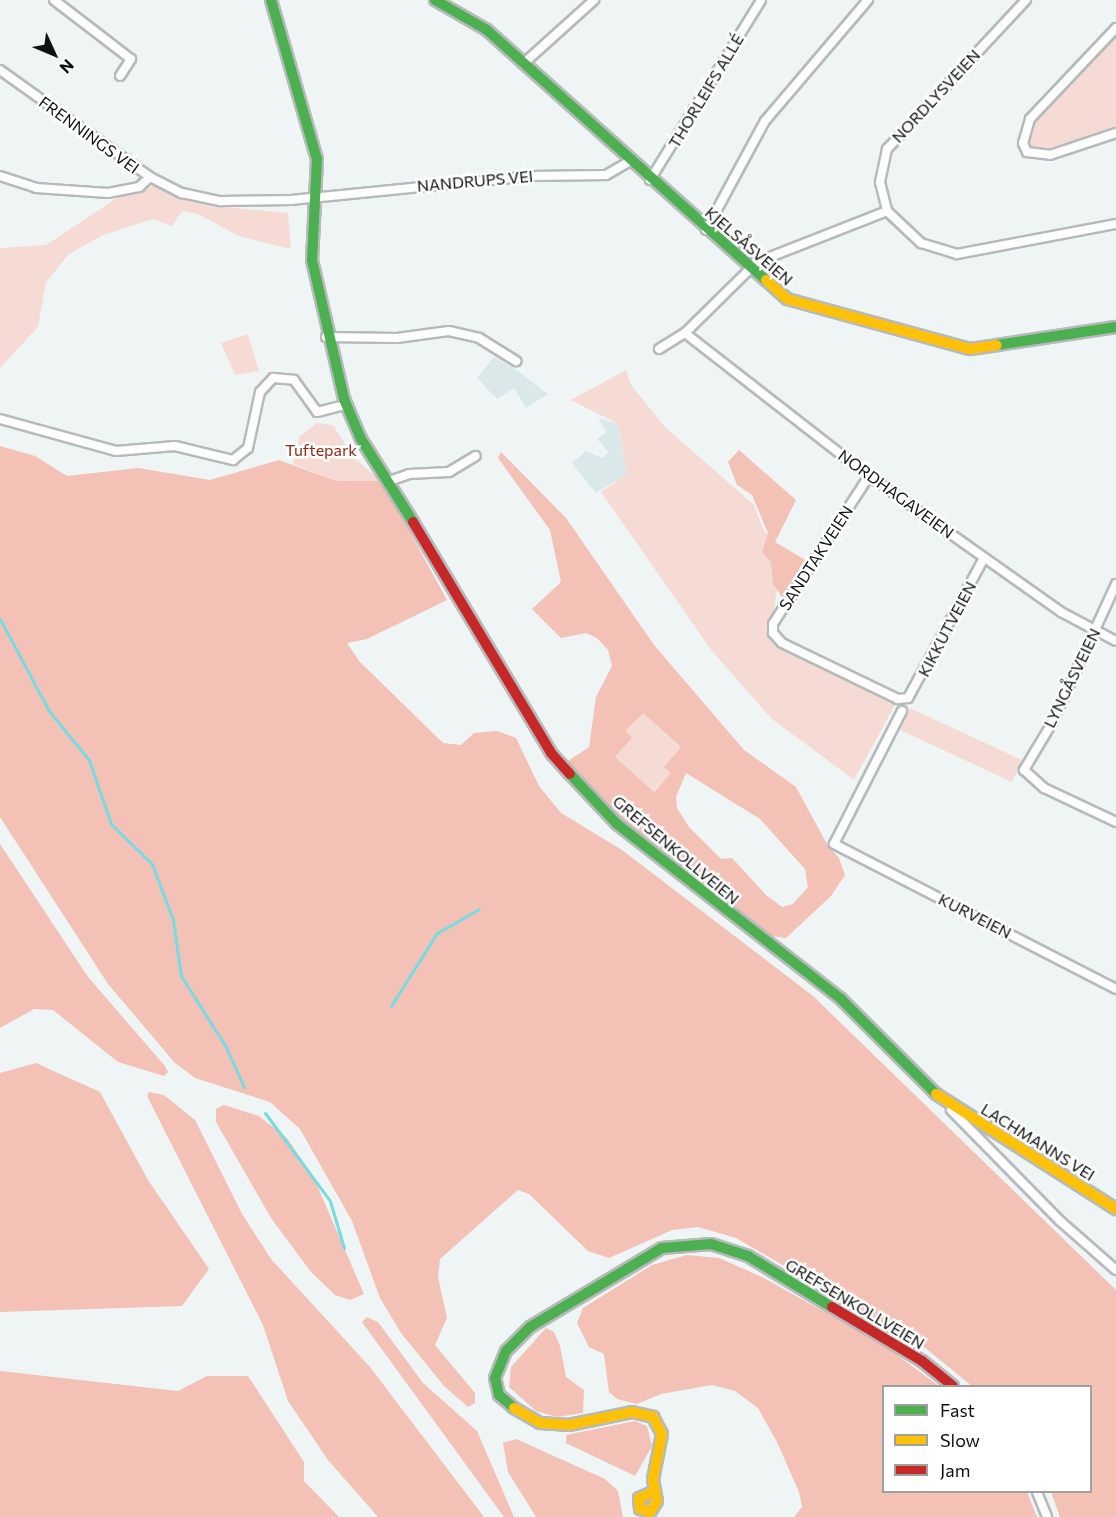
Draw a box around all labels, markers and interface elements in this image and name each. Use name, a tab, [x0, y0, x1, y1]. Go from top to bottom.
north arrow	[24, 24, 84, 84]
street label: THORLEIFS ALLÉ	[664, 30, 748, 152]
street label: NORDLYSVEIEN	[888, 45, 984, 147]
text: N	[56, 56, 78, 78]
street label: FRENNINGS VEI	[35, 92, 143, 178]
street label: NANDRUPS VEI	[416, 166, 534, 196]
street label: KJELSÅSVEIEN	[701, 203, 797, 289]
park label: Tuftepark	[285, 440, 357, 460]
street label: NORDHAGAVEIEN	[834, 446, 958, 542]
street label: SANDTAKVEIEN	[775, 502, 857, 614]
street label: KIKKUTVEIEN	[914, 578, 980, 680]
street label: LYNGÅSVEIEN	[1040, 625, 1104, 731]
street label: GREFSENKOLLVEIEN	[609, 792, 743, 908]
street label: KURVEIEN	[935, 889, 1015, 943]
street label: LACHMANNS VEI	[978, 1099, 1098, 1185]
street label: GREFSENKOLLVEIEN	[782, 1255, 928, 1353]
legend	[882, 1385, 1092, 1493]
text: Fast	[940, 1399, 975, 1421]
text: Slow	[940, 1429, 980, 1451]
text: Jam	[940, 1459, 970, 1481]

